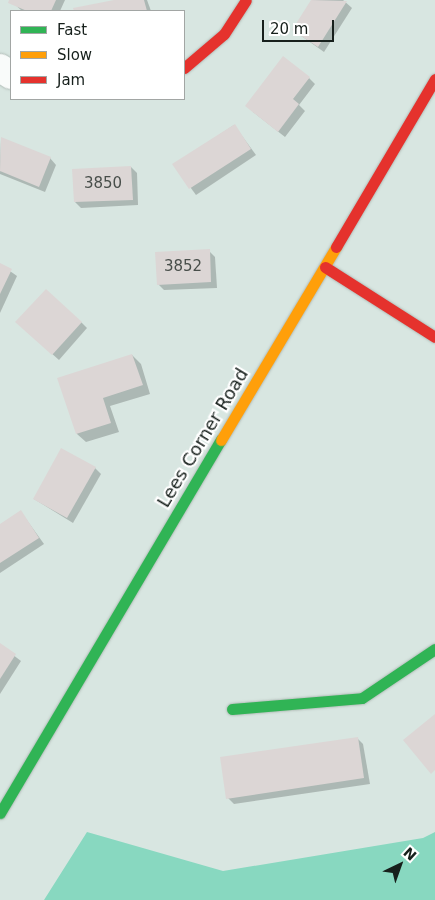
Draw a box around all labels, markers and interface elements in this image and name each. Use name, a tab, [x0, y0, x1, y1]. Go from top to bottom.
legend	[10, 10, 185, 100]
scale bar	[265, 10, 338, 42]
text: 20 m	[270, 20, 308, 38]
text: Fast	[57, 21, 87, 39]
text: Slow	[57, 46, 92, 64]
text: Jam	[57, 71, 85, 89]
house number: 3850	[84, 175, 122, 193]
house number: 3852	[164, 258, 202, 276]
street label: Lees Corner Road	[153, 365, 253, 511]
north arrow	[375, 840, 425, 890]
text: N	[400, 844, 420, 864]

